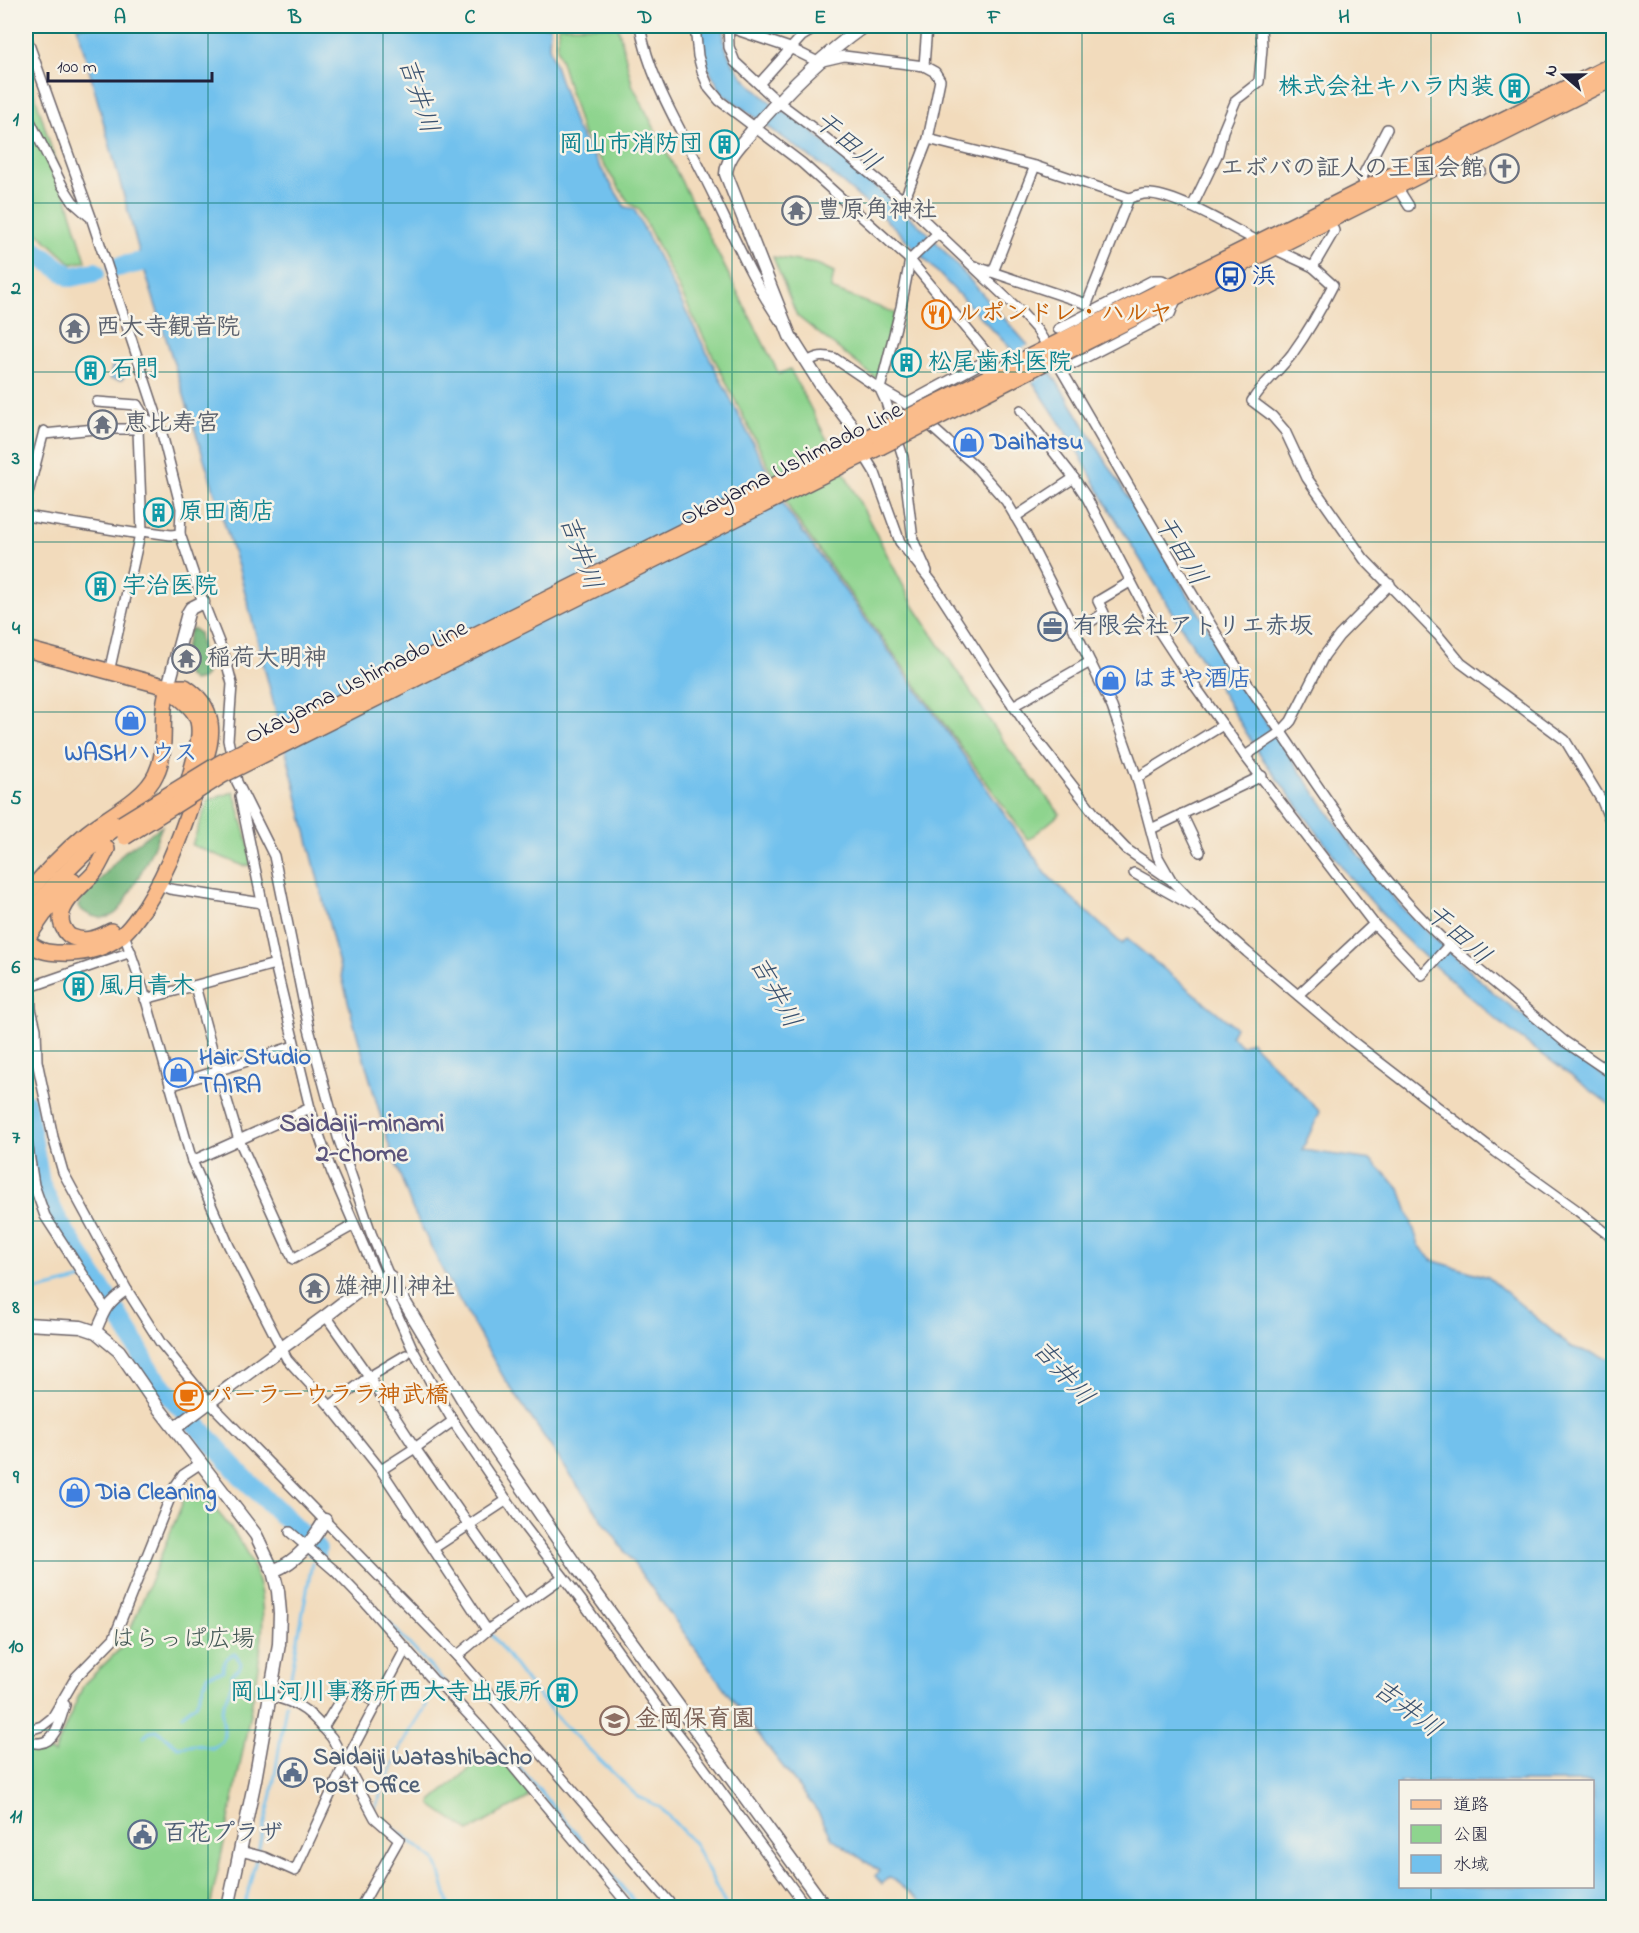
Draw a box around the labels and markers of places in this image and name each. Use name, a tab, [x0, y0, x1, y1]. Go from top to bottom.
place label: 株式会社キハラ内装	[1278, 71, 1494, 106]
building icon: 株式会社キハラ内装	[1499, 72, 1531, 104]
place label: 岡山市消防団	[559, 128, 703, 163]
building icon: 岡山市消防団	[708, 129, 740, 161]
place label: エボバの証人の王国会館	[1220, 152, 1484, 187]
church icon: エボバの証人の王国会館	[1489, 153, 1521, 185]
place label: 豊原角神社	[817, 194, 937, 229]
temple icon: 豊原角神社	[780, 195, 812, 227]
place label: 浜	[1252, 260, 1276, 295]
bus stop icon: 浜	[1215, 261, 1247, 293]
place label: ルポンドレ・ハルヤ	[957, 297, 1173, 332]
restaurant icon: ルポンドレ・ハルヤ	[920, 298, 952, 330]
place label: 西大寺観音院	[96, 311, 240, 346]
temple icon: 西大寺観音院	[59, 312, 91, 344]
place label: 松尾歯科医院	[928, 346, 1072, 381]
building icon: 松尾歯科医院	[891, 347, 923, 379]
place label: 石門	[111, 353, 159, 388]
building icon: 石門	[74, 354, 106, 386]
place label: 恵比寿宮	[124, 407, 220, 442]
temple icon: 恵比寿宮	[87, 408, 119, 440]
place label: Daihatsu	[989, 426, 1084, 461]
shop icon: Daihatsu	[953, 427, 985, 459]
place label: 原田商店	[179, 496, 275, 531]
building icon: 原田商店	[142, 497, 174, 529]
place label: 宇治医院	[122, 570, 218, 605]
building icon: 宇治医院	[85, 571, 117, 603]
place label: 有限会社アトリエ赤坂	[1073, 610, 1313, 645]
office icon: 有限会社アトリエ赤坂	[1036, 611, 1068, 643]
place label: 稲荷大明神	[207, 642, 327, 677]
temple icon: 稲荷大明神	[170, 643, 202, 675]
place label: はまや酒店	[1132, 663, 1252, 698]
shop icon: はまや酒店	[1095, 664, 1127, 696]
shop icon: WASHハウス	[115, 705, 147, 737]
place label: WASHハウス	[64, 737, 198, 772]
place label: 風月青木	[99, 970, 195, 1005]
building icon: 風月青木	[62, 971, 94, 1003]
place label: Hair Studio TAIRA	[199, 1041, 311, 1104]
shop icon: Hair Studio TAIRA	[162, 1056, 194, 1088]
place label: 雄神川神社	[335, 1271, 455, 1306]
temple icon: 雄神川神社	[298, 1272, 330, 1304]
place label: パーラーウララ神武橋	[209, 1379, 449, 1414]
cafe icon: パーラーウララ神武橋	[172, 1380, 204, 1412]
place label: Dia Cleaning	[95, 1476, 217, 1512]
shop icon: Dia Cleaning	[59, 1477, 91, 1509]
place label: 岡山河川事務所西大寺出張所	[230, 1676, 542, 1711]
building icon: 岡山河川事務所西大寺出張所	[547, 1677, 579, 1709]
place label: 金岡保育園	[635, 1703, 755, 1738]
school or university icon: 金岡保育園	[598, 1704, 630, 1736]
place label: Saidaiji Watashibacho Post Office	[313, 1741, 532, 1804]
public building icon: Saidaiji Watashibacho Post Office	[276, 1756, 308, 1788]
place label: 百花プラザ	[163, 1817, 283, 1852]
public building icon: 百花プラザ	[126, 1818, 158, 1850]

